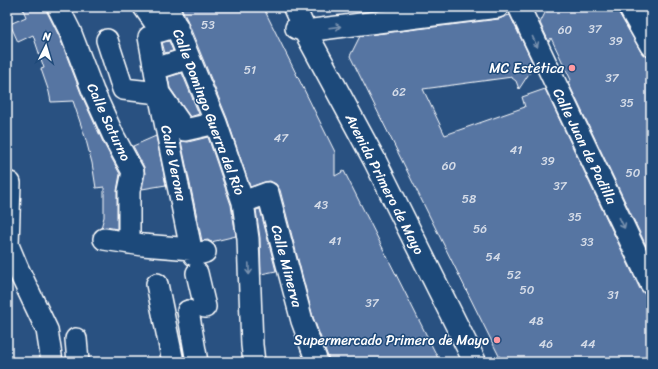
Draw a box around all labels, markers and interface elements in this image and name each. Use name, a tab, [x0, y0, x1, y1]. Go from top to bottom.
house number: 53	[201, 14, 215, 36]
house number: 37	[588, 18, 603, 40]
house number: 60	[558, 19, 573, 41]
one-way arrow	[328, 23, 341, 31]
street label: Calle Domingo Guerra del Río	[165, 25, 252, 199]
north arrow	[26, 26, 66, 66]
text: N	[41, 27, 52, 46]
house number: 39	[609, 30, 623, 52]
one-way arrow	[532, 36, 539, 48]
place label: MC Estética	[489, 56, 565, 81]
house number: 51	[244, 59, 256, 81]
marker: MC Estética	[567, 63, 577, 73]
house number: 37	[605, 67, 620, 89]
street label: Calle Saturno	[79, 79, 138, 166]
house number: 62	[392, 81, 406, 103]
street label: Calle Juan de Padilla	[545, 84, 624, 210]
house number: 35	[620, 92, 634, 114]
street label: Avenida Primero de Mayo	[338, 108, 431, 259]
street label: Calle Verona	[153, 123, 194, 204]
house number: 47	[274, 127, 289, 149]
house number: 41	[510, 139, 522, 161]
house number: 39	[541, 150, 555, 172]
house number: 60	[442, 155, 457, 177]
house number: 50	[626, 162, 641, 184]
house number: 37	[553, 175, 568, 197]
house number: 58	[462, 188, 476, 210]
house number: 43	[314, 194, 328, 216]
house number: 35	[568, 206, 582, 228]
one-way arrow	[618, 216, 626, 228]
house number: 56	[473, 218, 487, 240]
street label: Calle Minerva	[264, 222, 310, 311]
house number: 41	[329, 230, 341, 252]
house number: 33	[580, 231, 594, 253]
house number: 54	[486, 246, 501, 268]
one-way arrow	[246, 262, 253, 275]
house number: 52	[507, 264, 521, 286]
house number: 50	[520, 279, 535, 301]
house number: 31	[607, 284, 619, 306]
house number: 37	[365, 292, 380, 314]
house number: 48	[529, 310, 543, 332]
place label: Supermercado Primero de Mayo	[294, 328, 489, 353]
house number: 46	[539, 333, 553, 355]
house number: 44	[580, 333, 596, 355]
marker: Supermercado Primero de Mayo	[492, 335, 502, 345]

